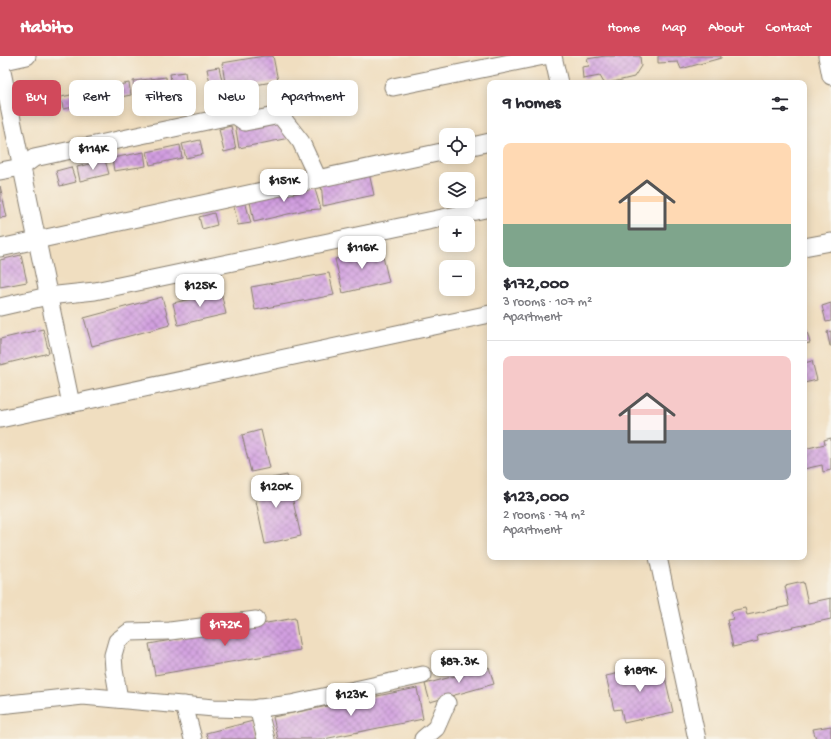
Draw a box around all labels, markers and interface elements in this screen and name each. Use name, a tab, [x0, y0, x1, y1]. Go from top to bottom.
text: Habito	[20, 17, 73, 40]
text: Home	[608, 20, 640, 37]
text: Map	[662, 20, 686, 37]
text: About	[708, 20, 744, 37]
text: Contact	[766, 20, 811, 37]
chip: Buy	[12, 80, 61, 116]
chip: Rent	[69, 80, 124, 116]
chip: Filters	[132, 80, 196, 116]
chip: New	[204, 80, 259, 116]
chip: Apartment	[267, 80, 358, 116]
icon: filters	[769, 93, 791, 115]
text: 9 homes	[503, 94, 561, 114]
map controls	[439, 128, 475, 296]
button: locate	[439, 128, 475, 164]
pin: $114K	[65, 137, 121, 171]
text: $114K	[78, 142, 108, 157]
pin: $151K	[256, 169, 312, 203]
icon: home	[611, 169, 683, 241]
button: layers	[439, 172, 475, 208]
text: $151K	[269, 174, 299, 189]
button: +	[439, 216, 475, 252]
pin: $116K	[334, 236, 390, 270]
text: $116K	[347, 241, 377, 256]
button: −	[439, 260, 475, 296]
pin: $125K	[172, 274, 228, 308]
text: $172,000	[503, 275, 569, 295]
text: $125K	[184, 279, 216, 294]
text: 3 rooms · 107 m²	[503, 295, 592, 310]
text: Apartment	[503, 310, 562, 325]
icon: home	[611, 382, 683, 454]
pin: $120K	[248, 475, 304, 509]
text: $120K	[260, 480, 292, 495]
text: $123,000	[503, 488, 569, 508]
text: 2 rooms · 74 m²	[503, 508, 585, 523]
text: Apartment	[503, 523, 562, 538]
pin: $172K	[197, 613, 253, 647]
text: $172K	[209, 618, 241, 633]
pin: $87.3K	[426, 650, 492, 684]
text: $87.3K	[440, 655, 478, 670]
pin: $189K	[612, 659, 668, 693]
text: $189K	[624, 664, 656, 679]
pin: $123K	[323, 683, 379, 717]
text: $123K	[335, 688, 367, 703]

